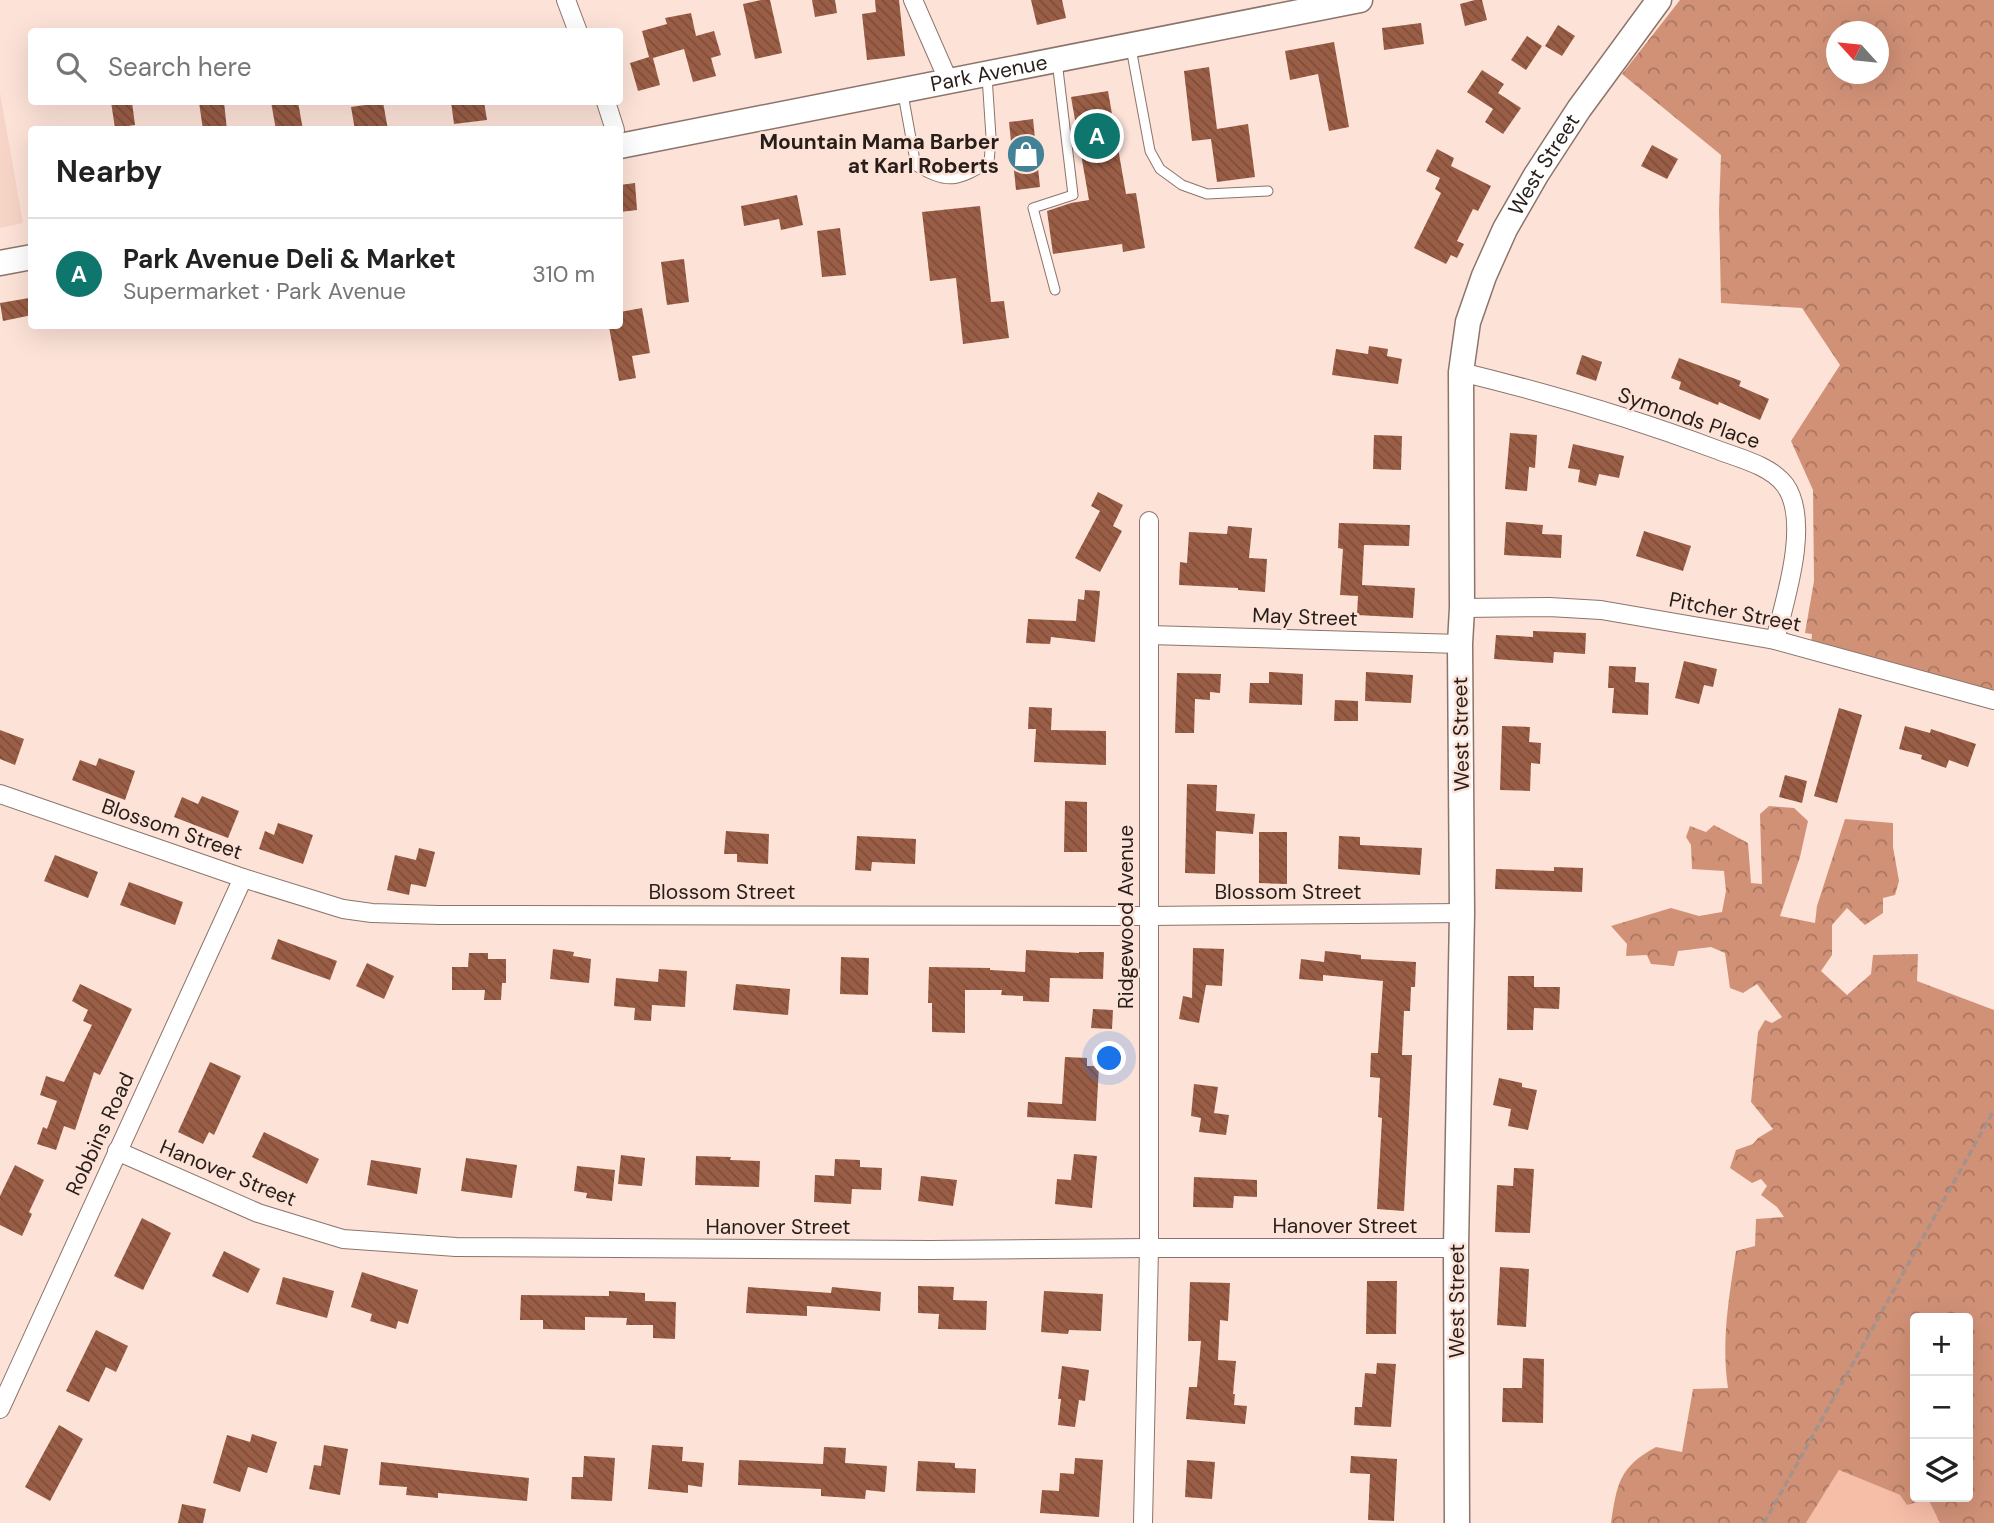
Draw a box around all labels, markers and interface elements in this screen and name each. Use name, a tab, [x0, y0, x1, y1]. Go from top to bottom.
north arrow	[1826, 21, 1889, 84]
search box	[28, 28, 623, 105]
icon: search	[52, 48, 90, 86]
street label: Park Avenue	[928, 48, 1050, 98]
text: Search here	[108, 50, 251, 84]
street label: West Street	[1502, 108, 1586, 220]
pin: A	[1074, 110, 1120, 162]
place label: Mountain Mama Barber at Karl Roberts	[759, 128, 999, 180]
shop icon: Mountain Mama Barber at Karl Roberts	[1005, 133, 1047, 175]
text: Nearby	[56, 152, 162, 191]
text: Park Avenue Deli & Market	[123, 242, 456, 276]
text: A	[71, 259, 87, 289]
text: 310 m	[532, 259, 595, 289]
text: Supermarket · Park Avenue	[123, 276, 406, 306]
street label: Symonds Place	[1614, 381, 1764, 455]
street label: Pitcher Street	[1667, 585, 1803, 639]
street label: May Street	[1252, 601, 1358, 633]
street label: West Street	[1446, 676, 1476, 792]
street label: Blossom Street	[98, 792, 246, 866]
street label: Ridgewood Avenue	[1112, 825, 1140, 1009]
street label: Blossom Street	[648, 878, 796, 906]
street label: Blossom Street	[1214, 878, 1362, 906]
your location	[1092, 1041, 1126, 1075]
street label: Robbins Road	[59, 1068, 141, 1200]
street label: Hanover Street	[156, 1133, 300, 1213]
street label: Hanover Street	[1272, 1212, 1418, 1240]
street label: Hanover Street	[705, 1213, 851, 1241]
street label: West Street	[1443, 1244, 1471, 1358]
map controls	[1910, 1313, 1973, 1502]
button: +	[1910, 1313, 1973, 1376]
button: −	[1910, 1376, 1973, 1439]
button: layers	[1910, 1439, 1973, 1502]

